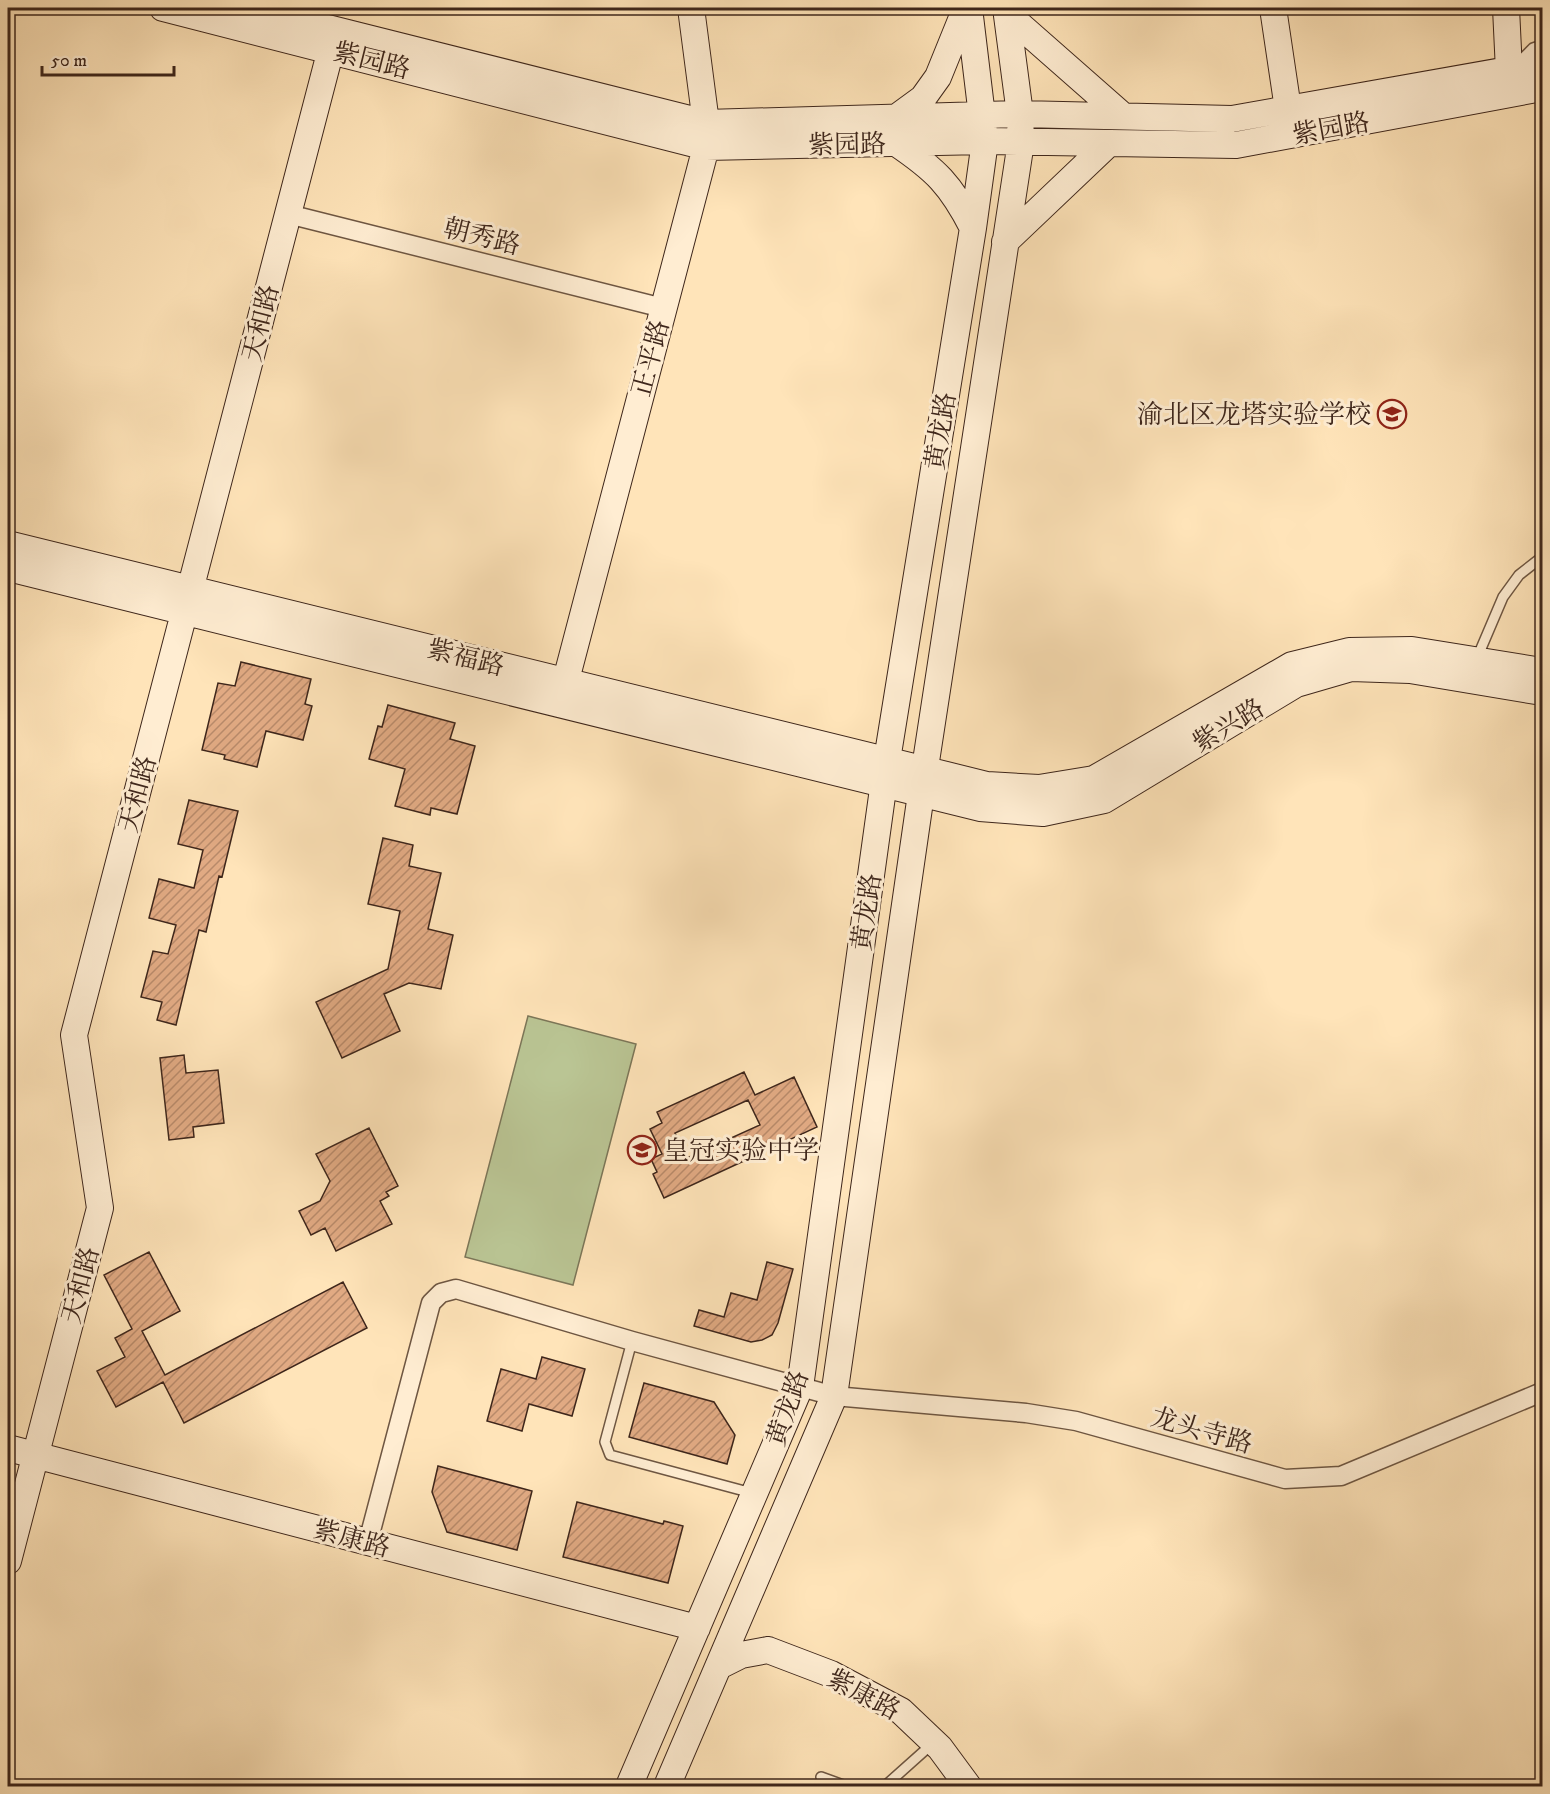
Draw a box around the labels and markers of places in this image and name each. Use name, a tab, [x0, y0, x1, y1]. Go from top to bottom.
school or university icon: 渝北区龙塔实验学校	[1376, 398, 1408, 430]
place label: 渝北区龙塔实验学校	[1137, 399, 1371, 432]
school or university icon: 皇冠实验中学	[626, 1134, 658, 1166]
place label: 皇冠实验中学	[663, 1135, 819, 1168]

